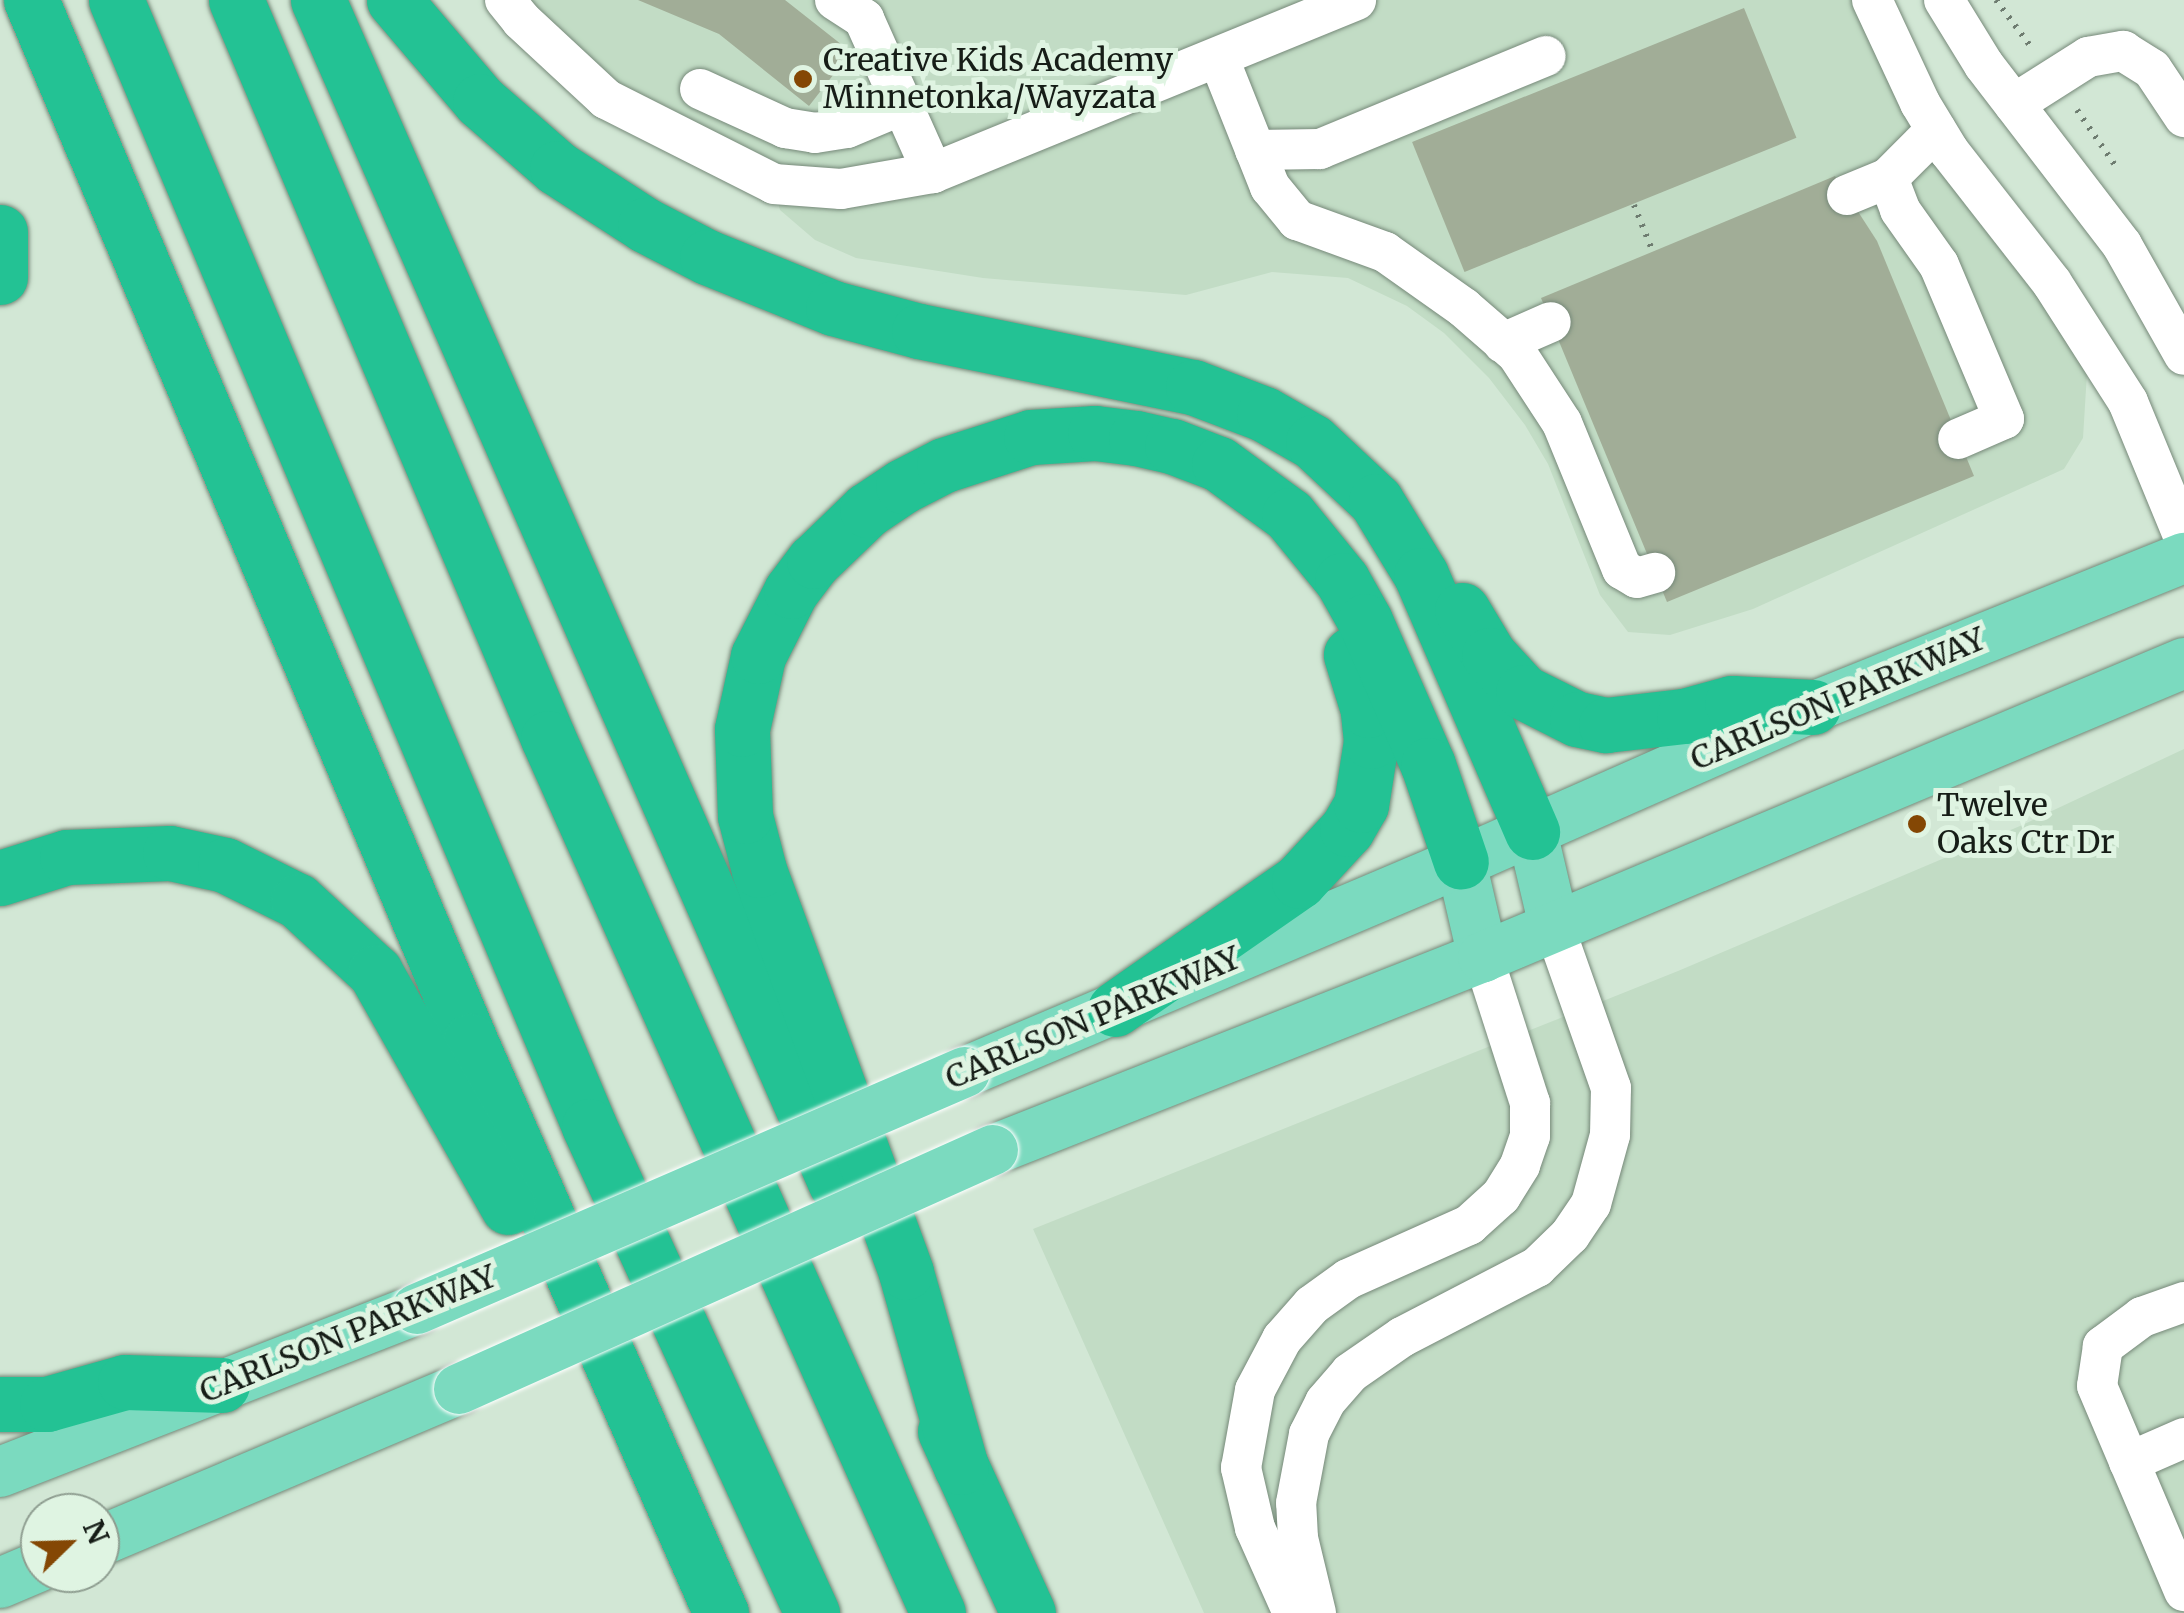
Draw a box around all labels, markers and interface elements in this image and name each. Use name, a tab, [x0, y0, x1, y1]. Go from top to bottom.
place label: Creative Kids Academy Minnetonka/Wayzata	[823, 42, 1173, 117]
marker: Creative Kids Academy Minnetonka/Wayzata	[792, 68, 814, 90]
street label: CARLSON PARKWAY	[1685, 620, 1991, 778]
place label: Twelve Oaks Ctr Dr	[1937, 787, 2115, 862]
marker: Twelve Oaks Ctr Dr	[1906, 813, 1928, 835]
street label: CARLSON PARKWAY	[940, 939, 1246, 1097]
street label: CARLSON PARKWAY	[194, 1257, 502, 1411]
north arrow	[20, 1493, 120, 1593]
text: N	[75, 1515, 117, 1549]

